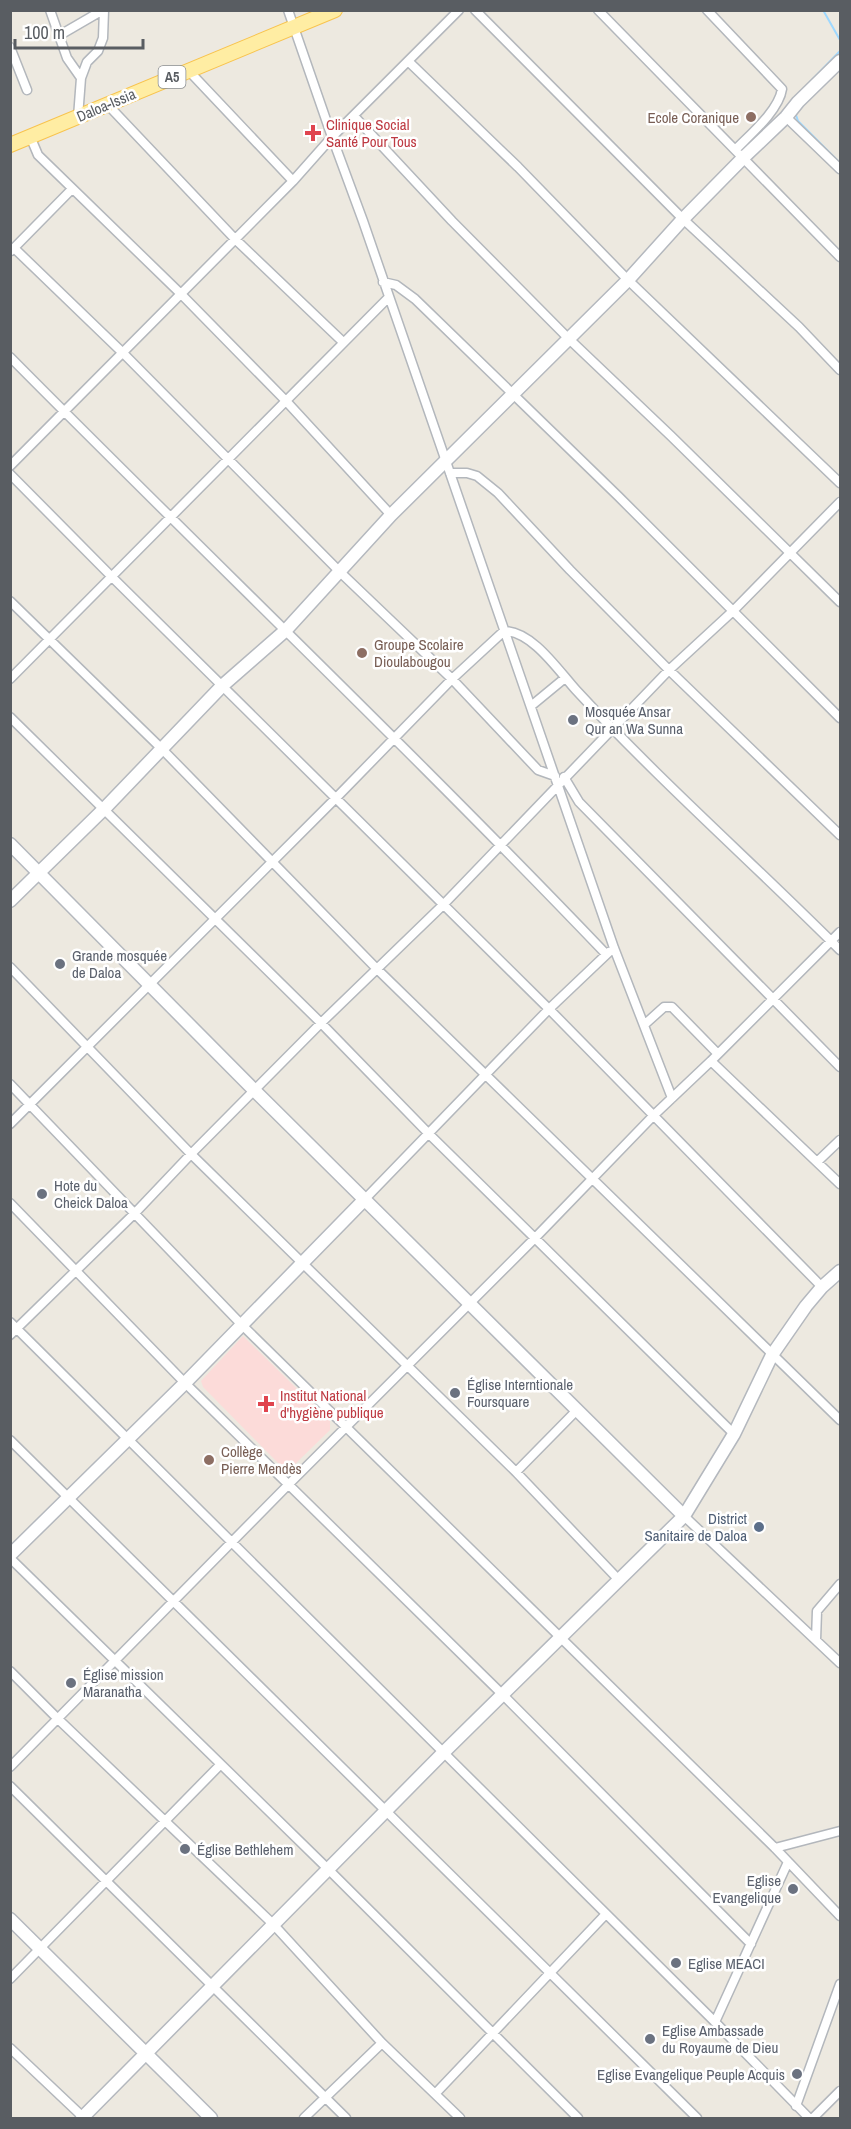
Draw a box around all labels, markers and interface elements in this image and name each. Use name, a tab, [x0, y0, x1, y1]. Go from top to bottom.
scale bar	[15, 12, 142, 50]
text: 100 m	[24, 20, 65, 45]
road number: A5	[158, 66, 186, 88]
street label: Daloa-Issia	[73, 83, 139, 127]
place label: Ecole Coranique	[647, 107, 739, 128]
marker: Ecole Coranique	[744, 110, 758, 124]
place label: Clinique Social Santé Pour Tous	[326, 114, 417, 152]
marker: Clinique Social Santé Pour Tous	[304, 124, 322, 142]
place label: Groupe Scolaire Dioulabougou	[374, 634, 464, 672]
marker: Groupe Scolaire Dioulabougou	[355, 646, 369, 660]
place label: Mosquée Ansar Qur an Wa Sunna	[585, 701, 683, 739]
marker: Mosquée Ansar Qur an Wa Sunna	[566, 713, 580, 727]
place label: Grande mosquée de Daloa	[72, 945, 167, 983]
marker: Grande mosquée de Daloa	[53, 957, 67, 971]
place label: Hote du Cheick Daloa	[54, 1175, 128, 1213]
marker: Hote du Cheick Daloa	[35, 1187, 49, 1201]
place label: Église Interntionale Foursquare	[467, 1374, 573, 1412]
place label: Institut National d'hygiène publique	[280, 1385, 384, 1423]
marker: Église Interntionale Foursquare	[448, 1386, 462, 1400]
marker: Institut National d'hygiène publique	[257, 1395, 275, 1413]
place label: Collège Pierre Mendès	[221, 1441, 302, 1479]
marker: Collège Pierre Mendès	[202, 1453, 216, 1467]
place label: District Sanitaire de Daloa	[644, 1508, 748, 1546]
marker: District Sanitaire de Daloa	[752, 1520, 766, 1534]
place label: Église mission Maranatha	[83, 1664, 164, 1702]
marker: Église mission Maranatha	[64, 1676, 78, 1690]
place label: Église Bethlehem	[197, 1839, 293, 1860]
marker: Église Bethlehem	[178, 1842, 192, 1856]
place label: Eglise Evangelique	[713, 1870, 781, 1908]
marker: Eglise Evangelique	[786, 1882, 800, 1896]
place label: Eglise MEACI	[688, 1953, 765, 1974]
marker: Eglise MEACI	[669, 1956, 683, 1970]
place label: Eglise Ambassade du Royaume de Dieu	[662, 2020, 778, 2058]
marker: Eglise Ambassade du Royaume de Dieu	[643, 2032, 657, 2046]
place label: Eglise Evangelique Peuple Acquis	[597, 2064, 785, 2085]
marker: Eglise Evangelique Peuple Acquis	[790, 2067, 804, 2081]

